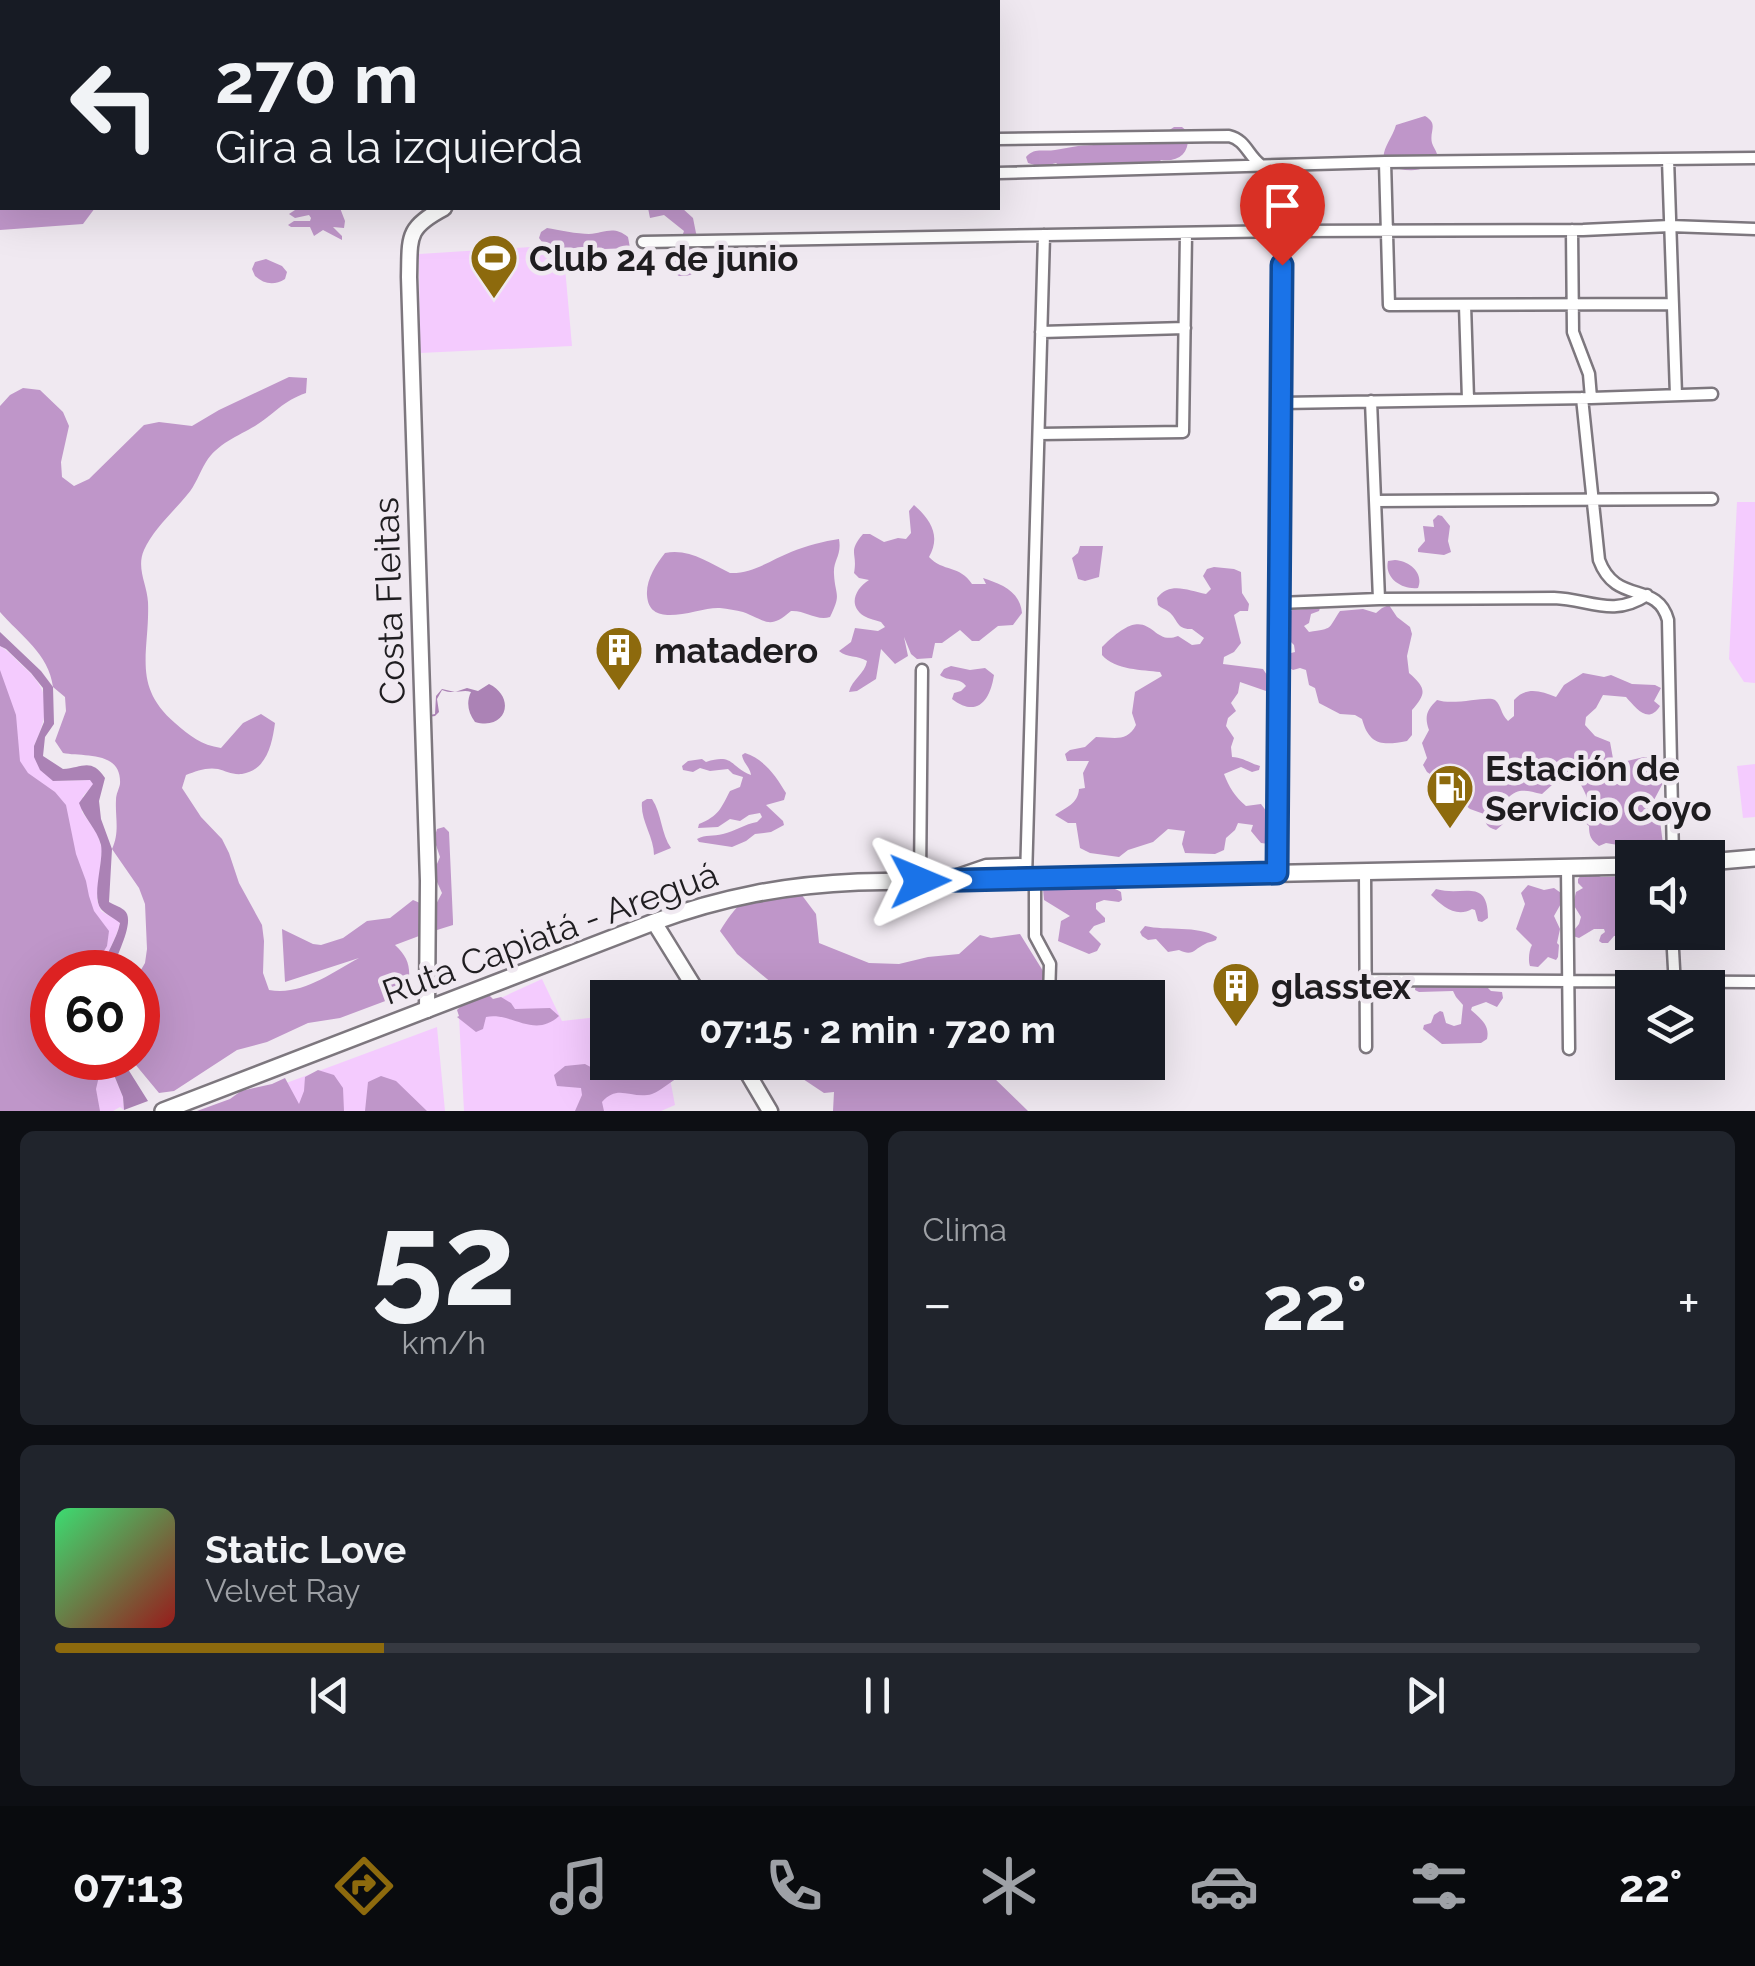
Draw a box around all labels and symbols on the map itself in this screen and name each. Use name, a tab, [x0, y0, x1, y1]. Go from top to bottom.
pin	[1240, 163, 1325, 266]
sports icon: Club 24 de junio	[468, 232, 520, 300]
place label: Club 24 de junio	[529, 238, 798, 279]
street label: Costa Fleitas	[365, 497, 413, 705]
building icon: matadero	[593, 624, 645, 692]
place label: matadero	[654, 630, 818, 671]
place label: Estación de Servicio Coyo	[1485, 748, 1712, 829]
fuel station icon: Estación de Servicio Coyo	[1424, 762, 1476, 830]
position arrow	[868, 829, 972, 933]
street label: Ruta Capiatá - Areguá	[377, 853, 723, 1013]
speed limit sign: 60	[30, 950, 160, 1080]
building icon: glasstex	[1210, 960, 1262, 1028]
place label: glasstex	[1271, 966, 1411, 1007]

